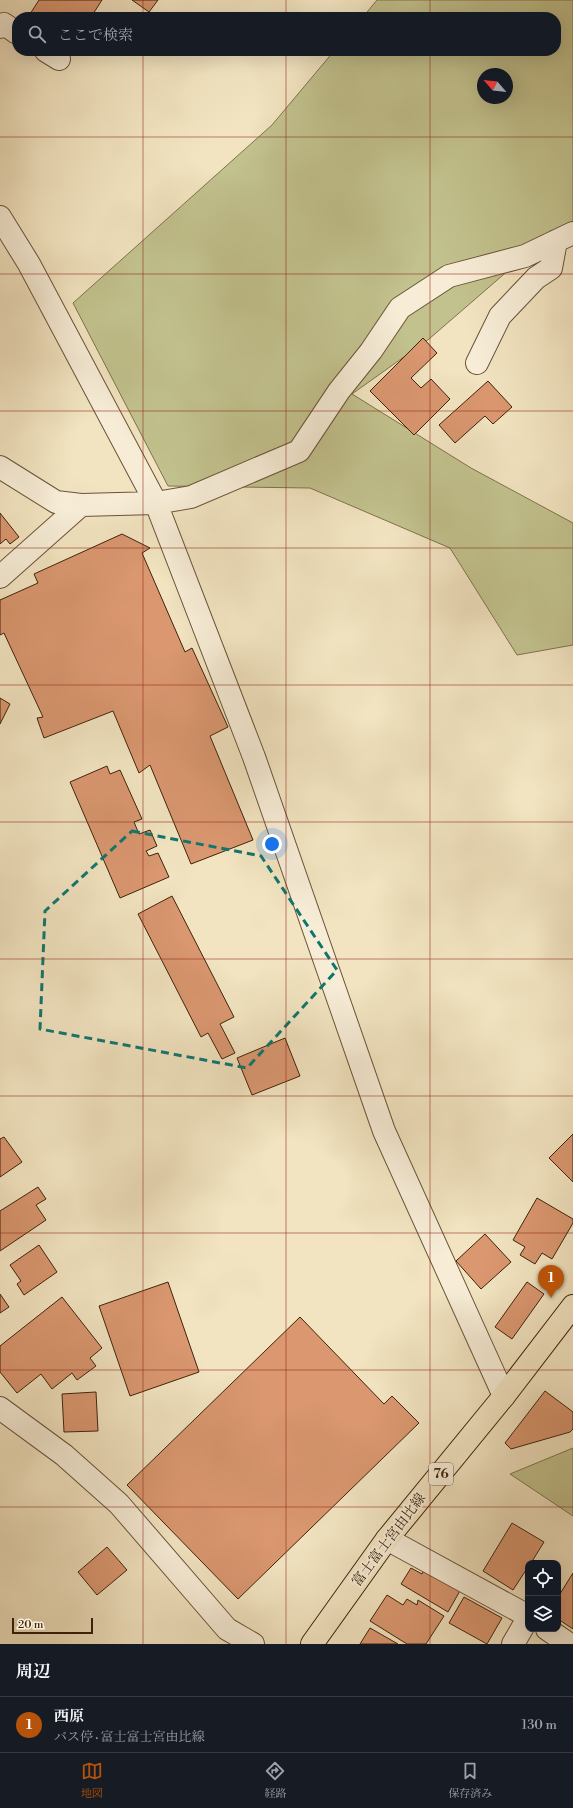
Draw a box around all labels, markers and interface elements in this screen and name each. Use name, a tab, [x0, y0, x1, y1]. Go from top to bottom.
search box	[12, 12, 561, 56]
icon: search	[26, 23, 48, 45]
text: ここで検索	[58, 26, 133, 45]
north arrow	[477, 68, 513, 104]
your location	[262, 834, 282, 854]
pin: 1	[538, 1265, 564, 1298]
road number: 76	[429, 1463, 453, 1485]
street label: 富士富士宮由比線	[348, 1490, 430, 1590]
map controls	[525, 1560, 561, 1632]
button: locate	[525, 1560, 561, 1596]
button: layers	[525, 1596, 561, 1632]
scale bar	[12, 1616, 93, 1635]
text: 20 m	[18, 1618, 43, 1632]
text: 周辺	[16, 1661, 50, 1683]
text: 西原	[54, 1707, 84, 1726]
text: 1	[26, 1717, 32, 1733]
text: 130 m	[522, 1717, 557, 1733]
text: バス停 · 富士富士宮由比線	[54, 1729, 205, 1745]
tab: 地図	[81, 1760, 103, 1801]
tab: 経路	[264, 1760, 286, 1801]
tab: 保存済み	[448, 1760, 492, 1801]

